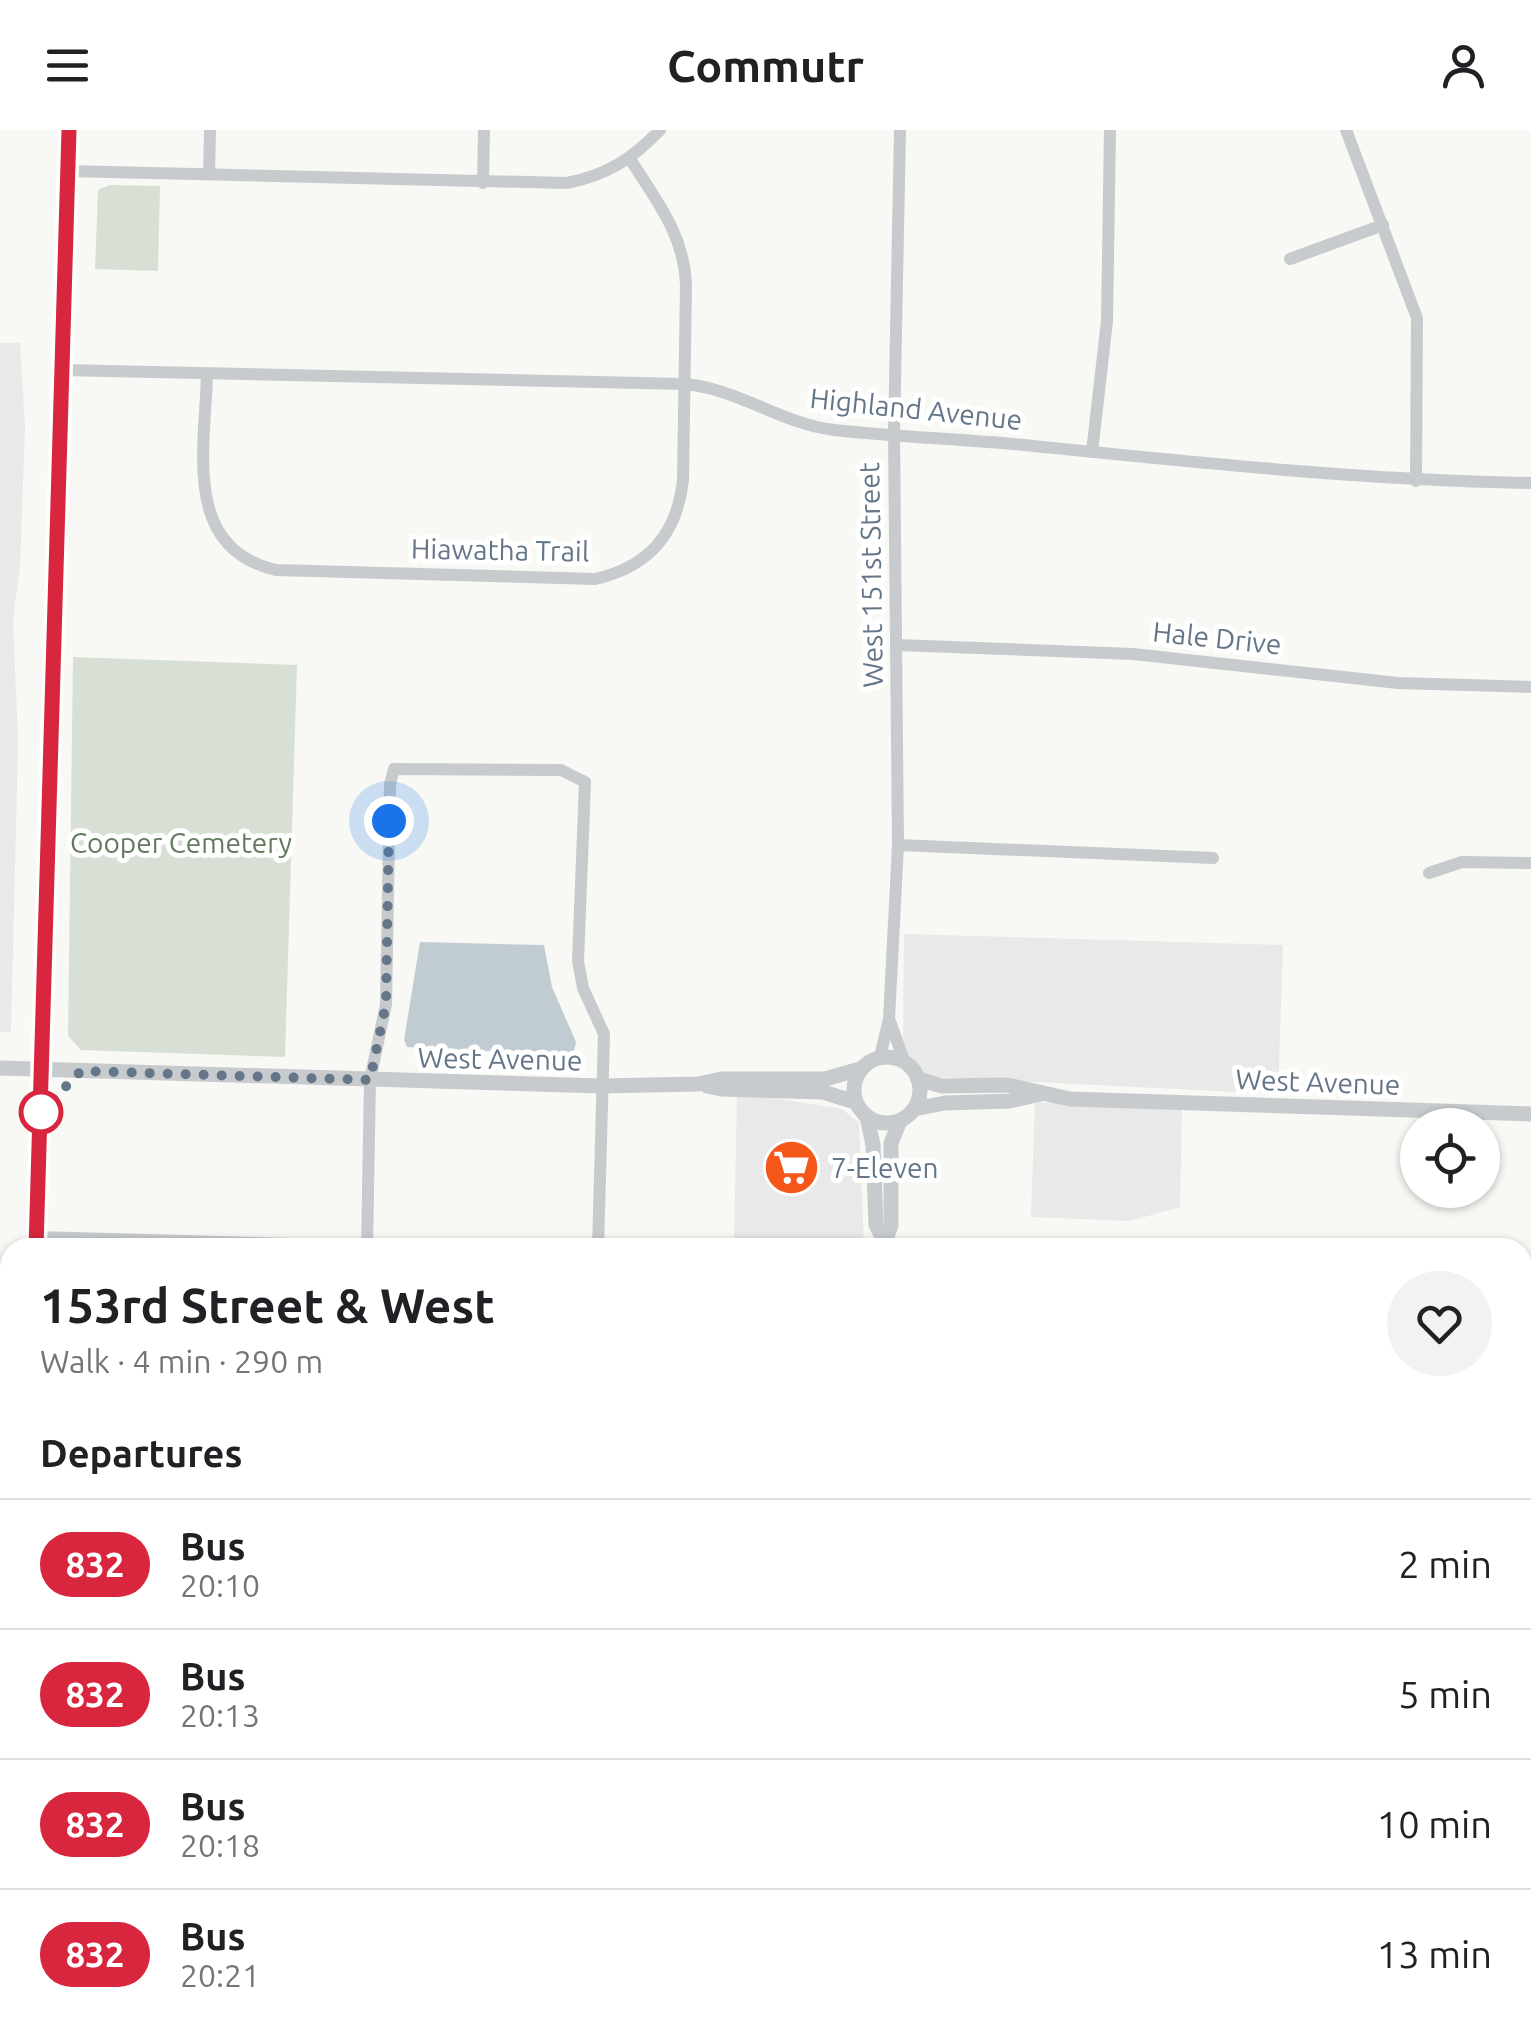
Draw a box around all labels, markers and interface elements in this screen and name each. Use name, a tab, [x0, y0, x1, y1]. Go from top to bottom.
icon: menu	[40, 38, 95, 93]
icon: person	[1436, 38, 1491, 93]
text: Commutr	[667, 40, 864, 91]
street label: Highland Avenue	[808, 382, 1024, 435]
street label: West 151st Street	[853, 462, 888, 688]
street label: Hiawatha Trail	[411, 532, 589, 567]
street label: Hale Drive	[1151, 615, 1283, 660]
your location	[364, 796, 414, 846]
park label: Cooper Cemetery	[70, 827, 292, 858]
street label: West Avenue	[417, 1042, 583, 1075]
street label: West Avenue	[1235, 1063, 1401, 1100]
unlabelled marker	[20, 1091, 62, 1133]
map controls	[1400, 1108, 1500, 1208]
button: locate	[1400, 1108, 1500, 1208]
supermarket icon: 7-Eleven	[762, 1138, 822, 1198]
place label: 7-Eleven	[831, 1152, 938, 1183]
button: heart	[1387, 1271, 1492, 1376]
text: 153rd Street & West	[40, 1278, 495, 1332]
text: Walk · 4 min · 290 m	[40, 1343, 323, 1379]
text: Departures	[40, 1432, 242, 1474]
text: Bus	[180, 1525, 245, 1567]
text: 2 min	[1398, 1543, 1492, 1585]
text: 832	[65, 1544, 125, 1584]
text: 20:10	[180, 1567, 260, 1603]
text: Bus	[180, 1655, 245, 1697]
text: 5 min	[1398, 1673, 1492, 1715]
text: 832	[65, 1674, 125, 1714]
text: 20:13	[180, 1697, 260, 1733]
text: Bus	[180, 1785, 245, 1827]
text: 10 min	[1377, 1803, 1492, 1845]
text: 832	[65, 1804, 125, 1844]
text: 20:18	[180, 1827, 260, 1863]
text: Bus	[180, 1915, 245, 1957]
text: 13 min	[1377, 1933, 1492, 1975]
text: 832	[65, 1934, 125, 1974]
text: 20:21	[180, 1957, 260, 1993]

